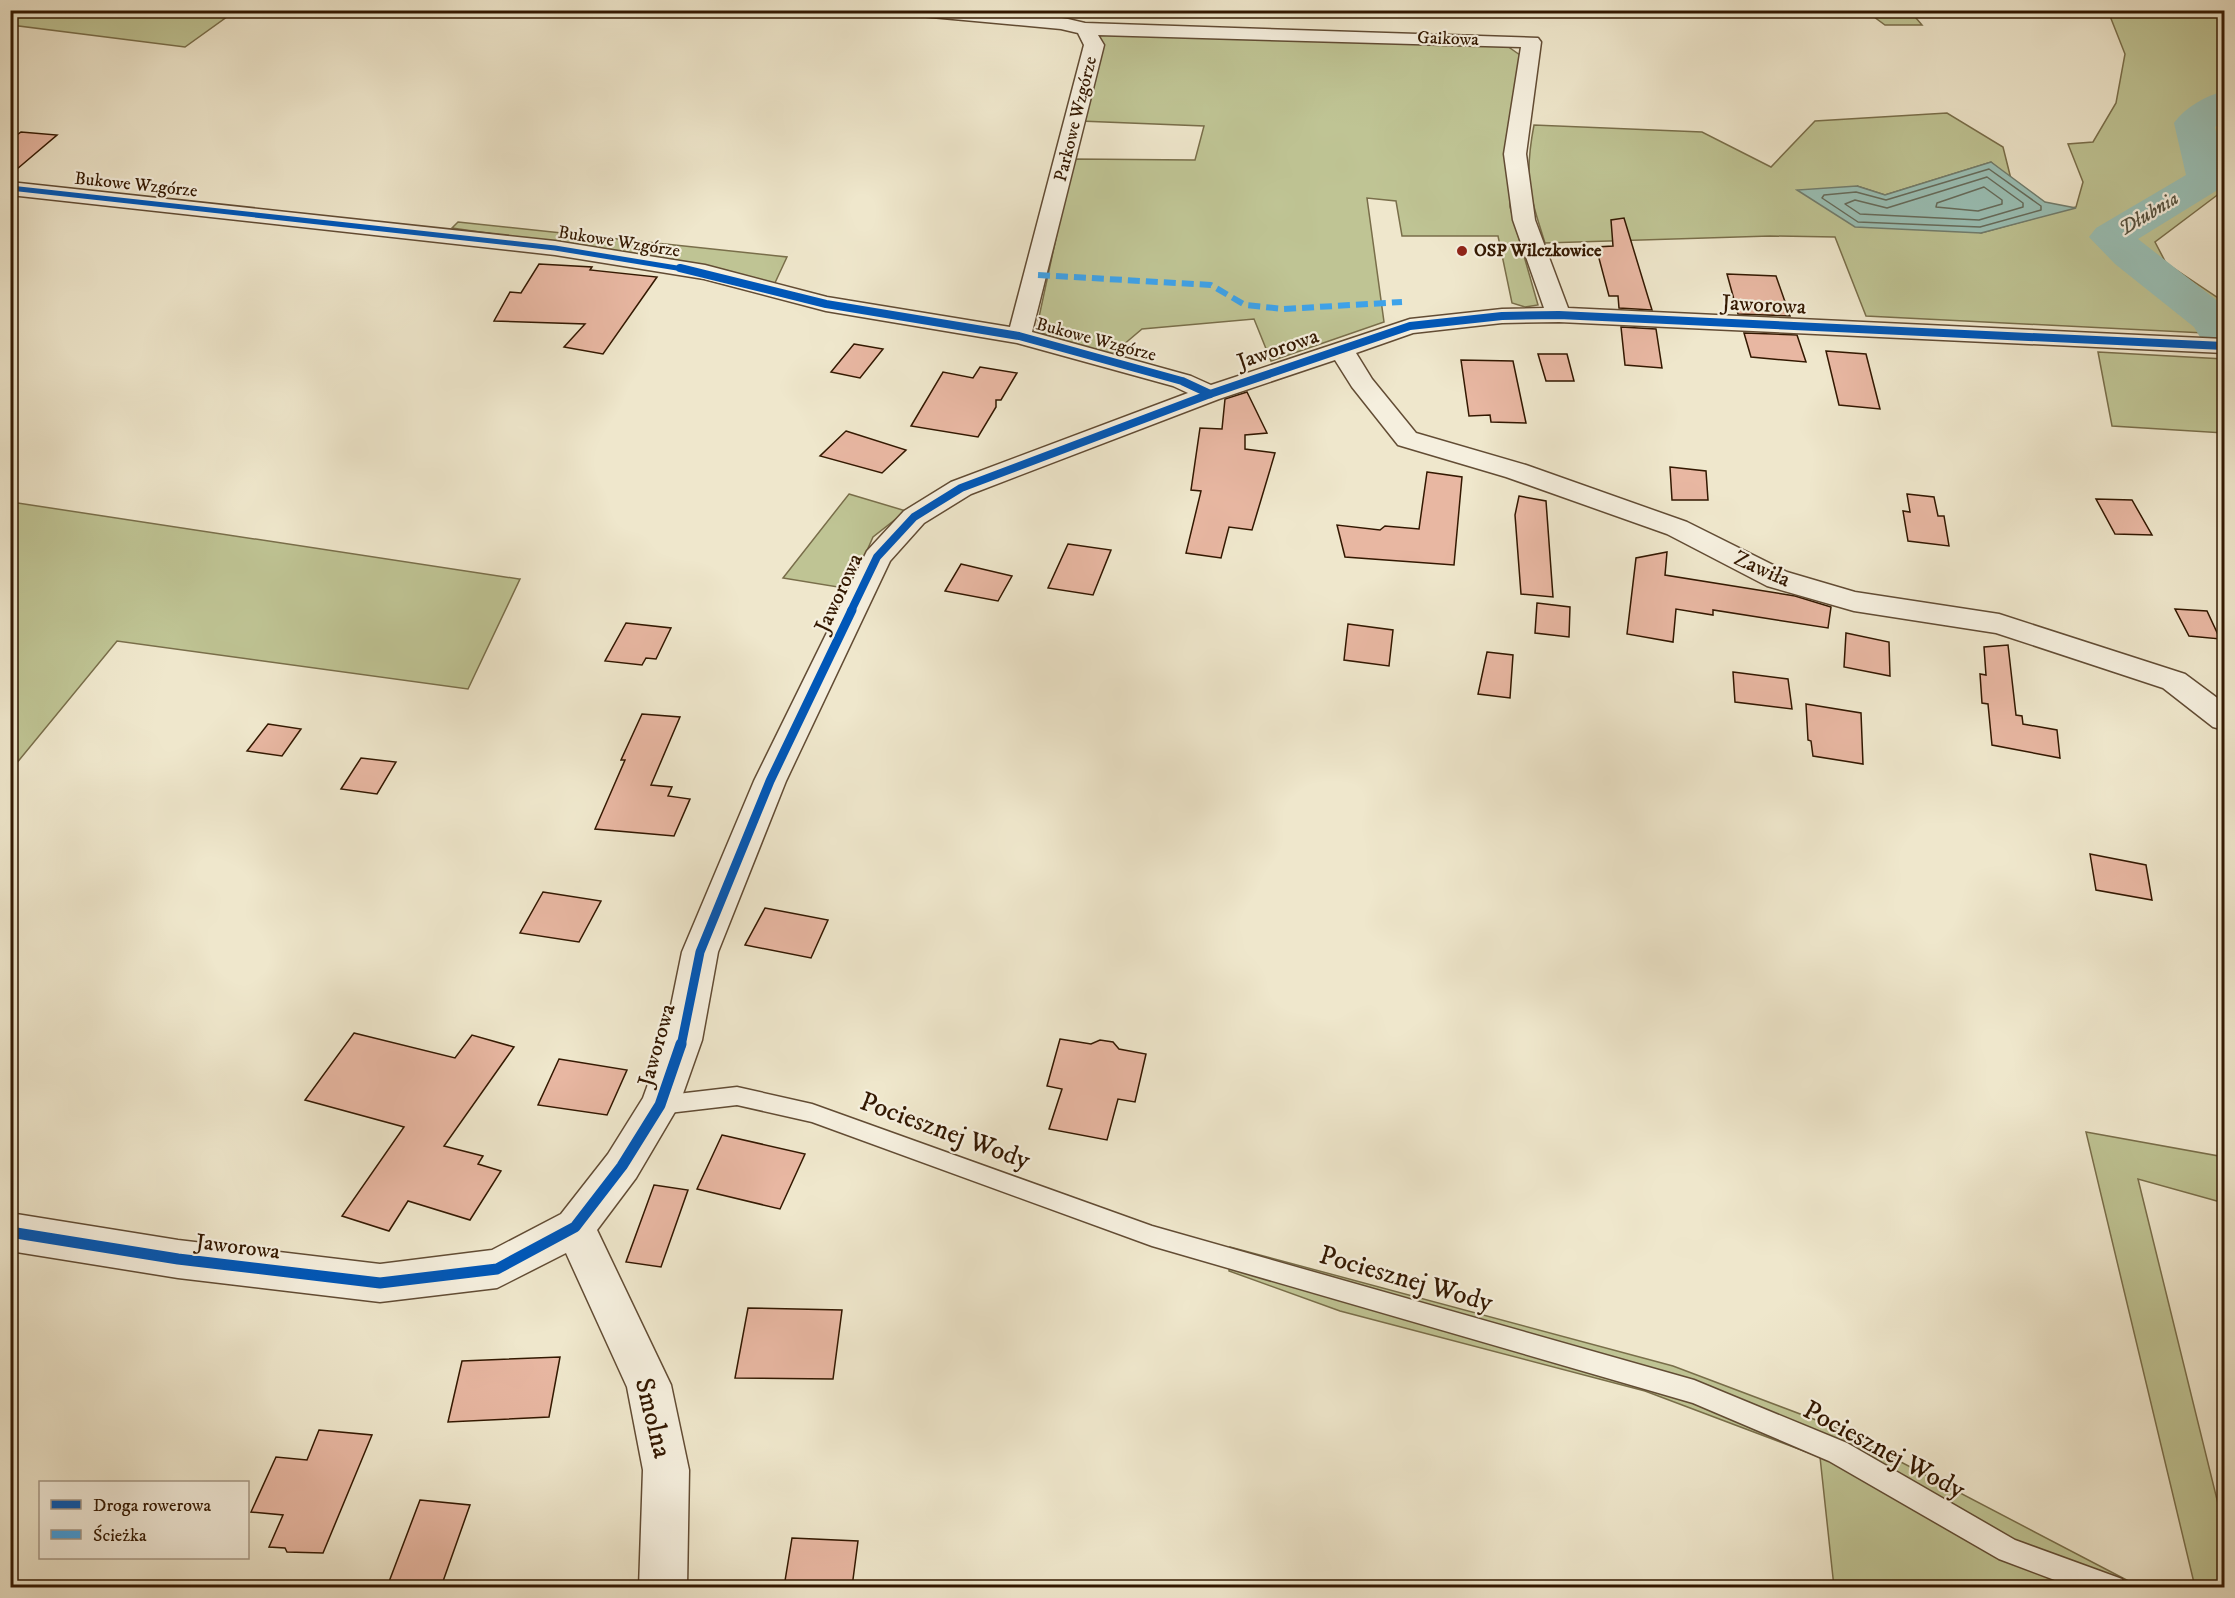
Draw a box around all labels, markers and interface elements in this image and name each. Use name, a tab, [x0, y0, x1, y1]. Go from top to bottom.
street label: Gaikowa	[1417, 27, 1479, 51]
street label: Parkowe Wzgórze	[1050, 54, 1102, 184]
street label: Bukowe Wzgórze	[73, 168, 199, 202]
water label: Dłubnia	[2114, 186, 2184, 242]
street label: Bukowe Wzgórze	[556, 221, 682, 263]
place label: OSP Wilczkowice	[1474, 240, 1602, 262]
marker: OSP Wilczkowice	[1455, 244, 1469, 258]
street label: Jaworowa	[1719, 289, 1808, 321]
street label: Bukowe Wzgórze	[1033, 313, 1159, 367]
street label: Jaworowa	[1232, 322, 1323, 376]
street label: Zawiła	[1730, 545, 1795, 594]
street label: Jaworowa	[808, 548, 869, 639]
street label: Jaworowa	[632, 1000, 682, 1091]
street label: Pociesznej Wody	[855, 1084, 1035, 1178]
street label: Jaworowa	[192, 1228, 282, 1266]
street label: Pociesznej Wody	[1315, 1238, 1497, 1320]
street label: Smolna	[627, 1375, 679, 1462]
street label: Pociesznej Wody	[1797, 1393, 1971, 1507]
legend	[39, 1481, 249, 1559]
text: Droga rowerowa	[93, 1495, 211, 1517]
text: Ścieżka	[93, 1524, 147, 1547]

